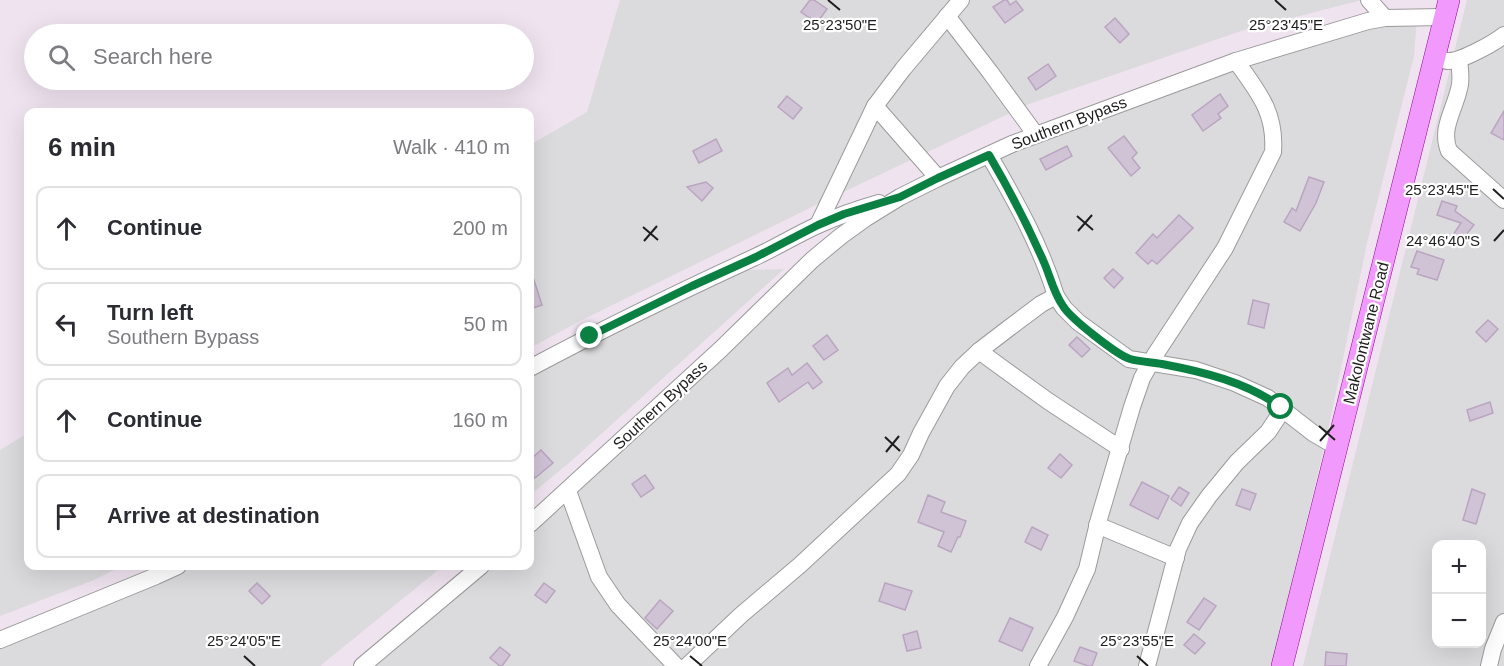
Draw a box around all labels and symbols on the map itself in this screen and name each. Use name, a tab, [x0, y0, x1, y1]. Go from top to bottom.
text: 25°23'50"E	[803, 16, 877, 33]
text: 25°23'45"E	[1249, 16, 1323, 33]
street label: Southern Bypass	[1009, 93, 1129, 153]
text: 25°23'45"E	[1405, 181, 1479, 198]
text: 24°46'40"S	[1406, 232, 1480, 249]
street label: Makolontwane Road	[1340, 260, 1392, 406]
route end	[576, 322, 602, 348]
street label: Southern Bypass	[610, 357, 710, 453]
route start	[1267, 393, 1293, 419]
text: 25°24'05"E	[207, 632, 281, 649]
text: 25°24'00"E	[653, 632, 727, 649]
text: 25°23'55"E	[1100, 632, 1174, 649]

